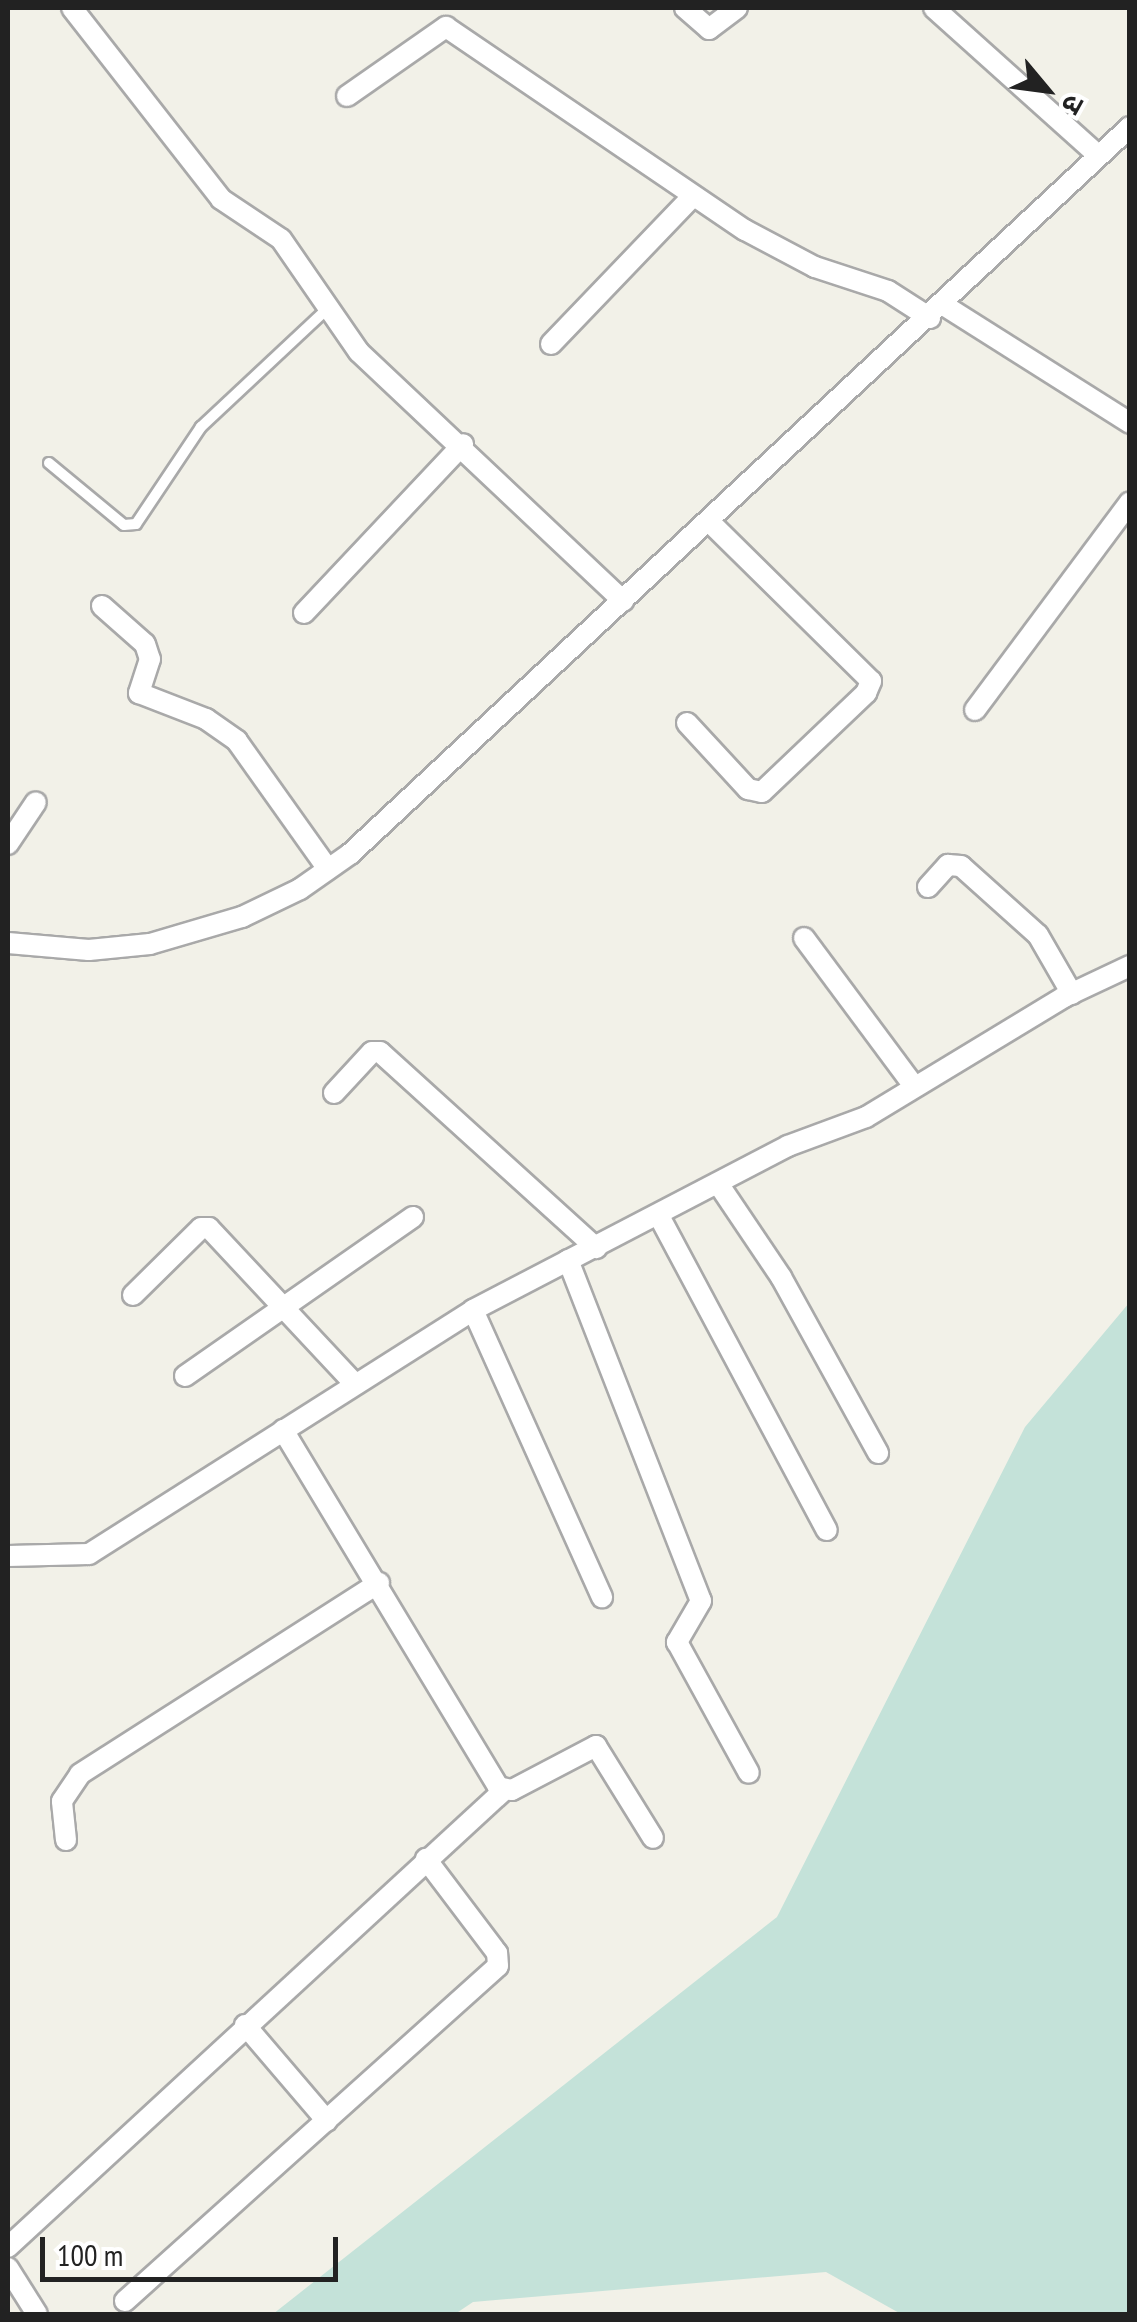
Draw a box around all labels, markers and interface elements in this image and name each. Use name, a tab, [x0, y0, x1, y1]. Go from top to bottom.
north arrow	[997, 40, 1097, 140]
text: उ	[1054, 89, 1094, 121]
scale bar	[45, 2217, 342, 2279]
text: 100 m	[57, 2235, 123, 2274]

